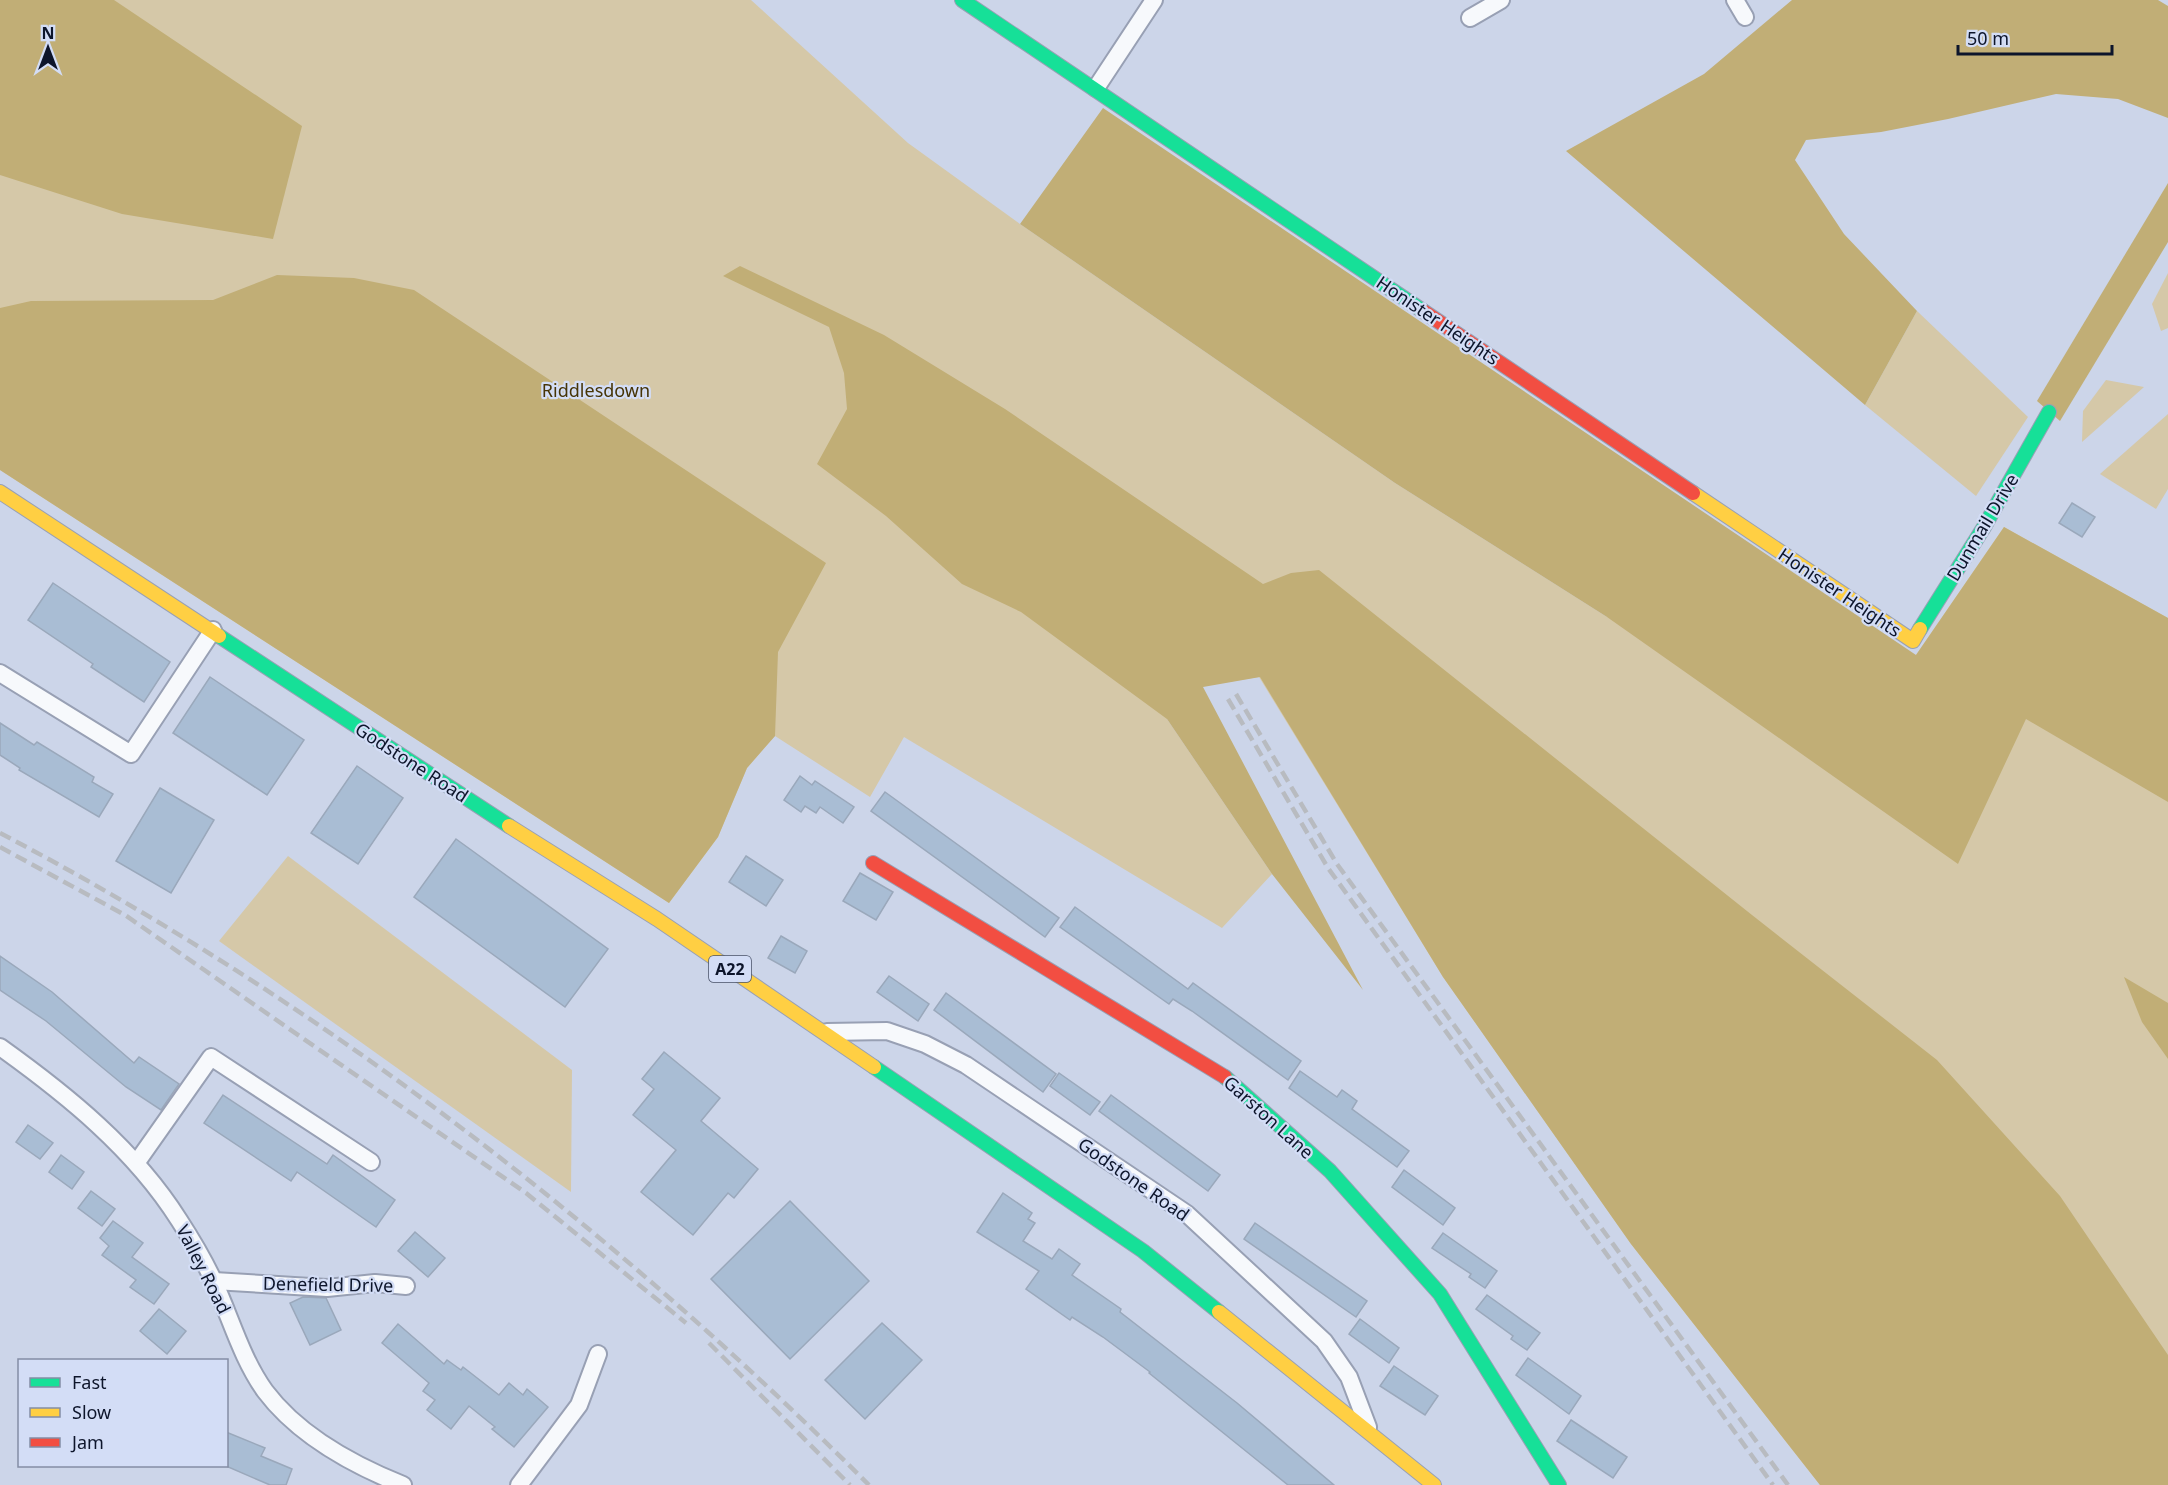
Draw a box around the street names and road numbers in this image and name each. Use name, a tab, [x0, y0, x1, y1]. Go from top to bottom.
street label: Honister Heights	[1372, 270, 1504, 370]
street label: Dunmail Drive	[1941, 469, 2023, 585]
street label: Honister Heights	[1774, 542, 1906, 642]
street label: Godstone Road	[351, 716, 473, 808]
road number: A22	[709, 956, 751, 982]
street label: Garston Lane	[1219, 1070, 1319, 1164]
street label: Godstone Road	[1074, 1132, 1194, 1226]
street label: Valley Road	[171, 1220, 237, 1318]
street label: Denefield Drive	[263, 1271, 393, 1297]

